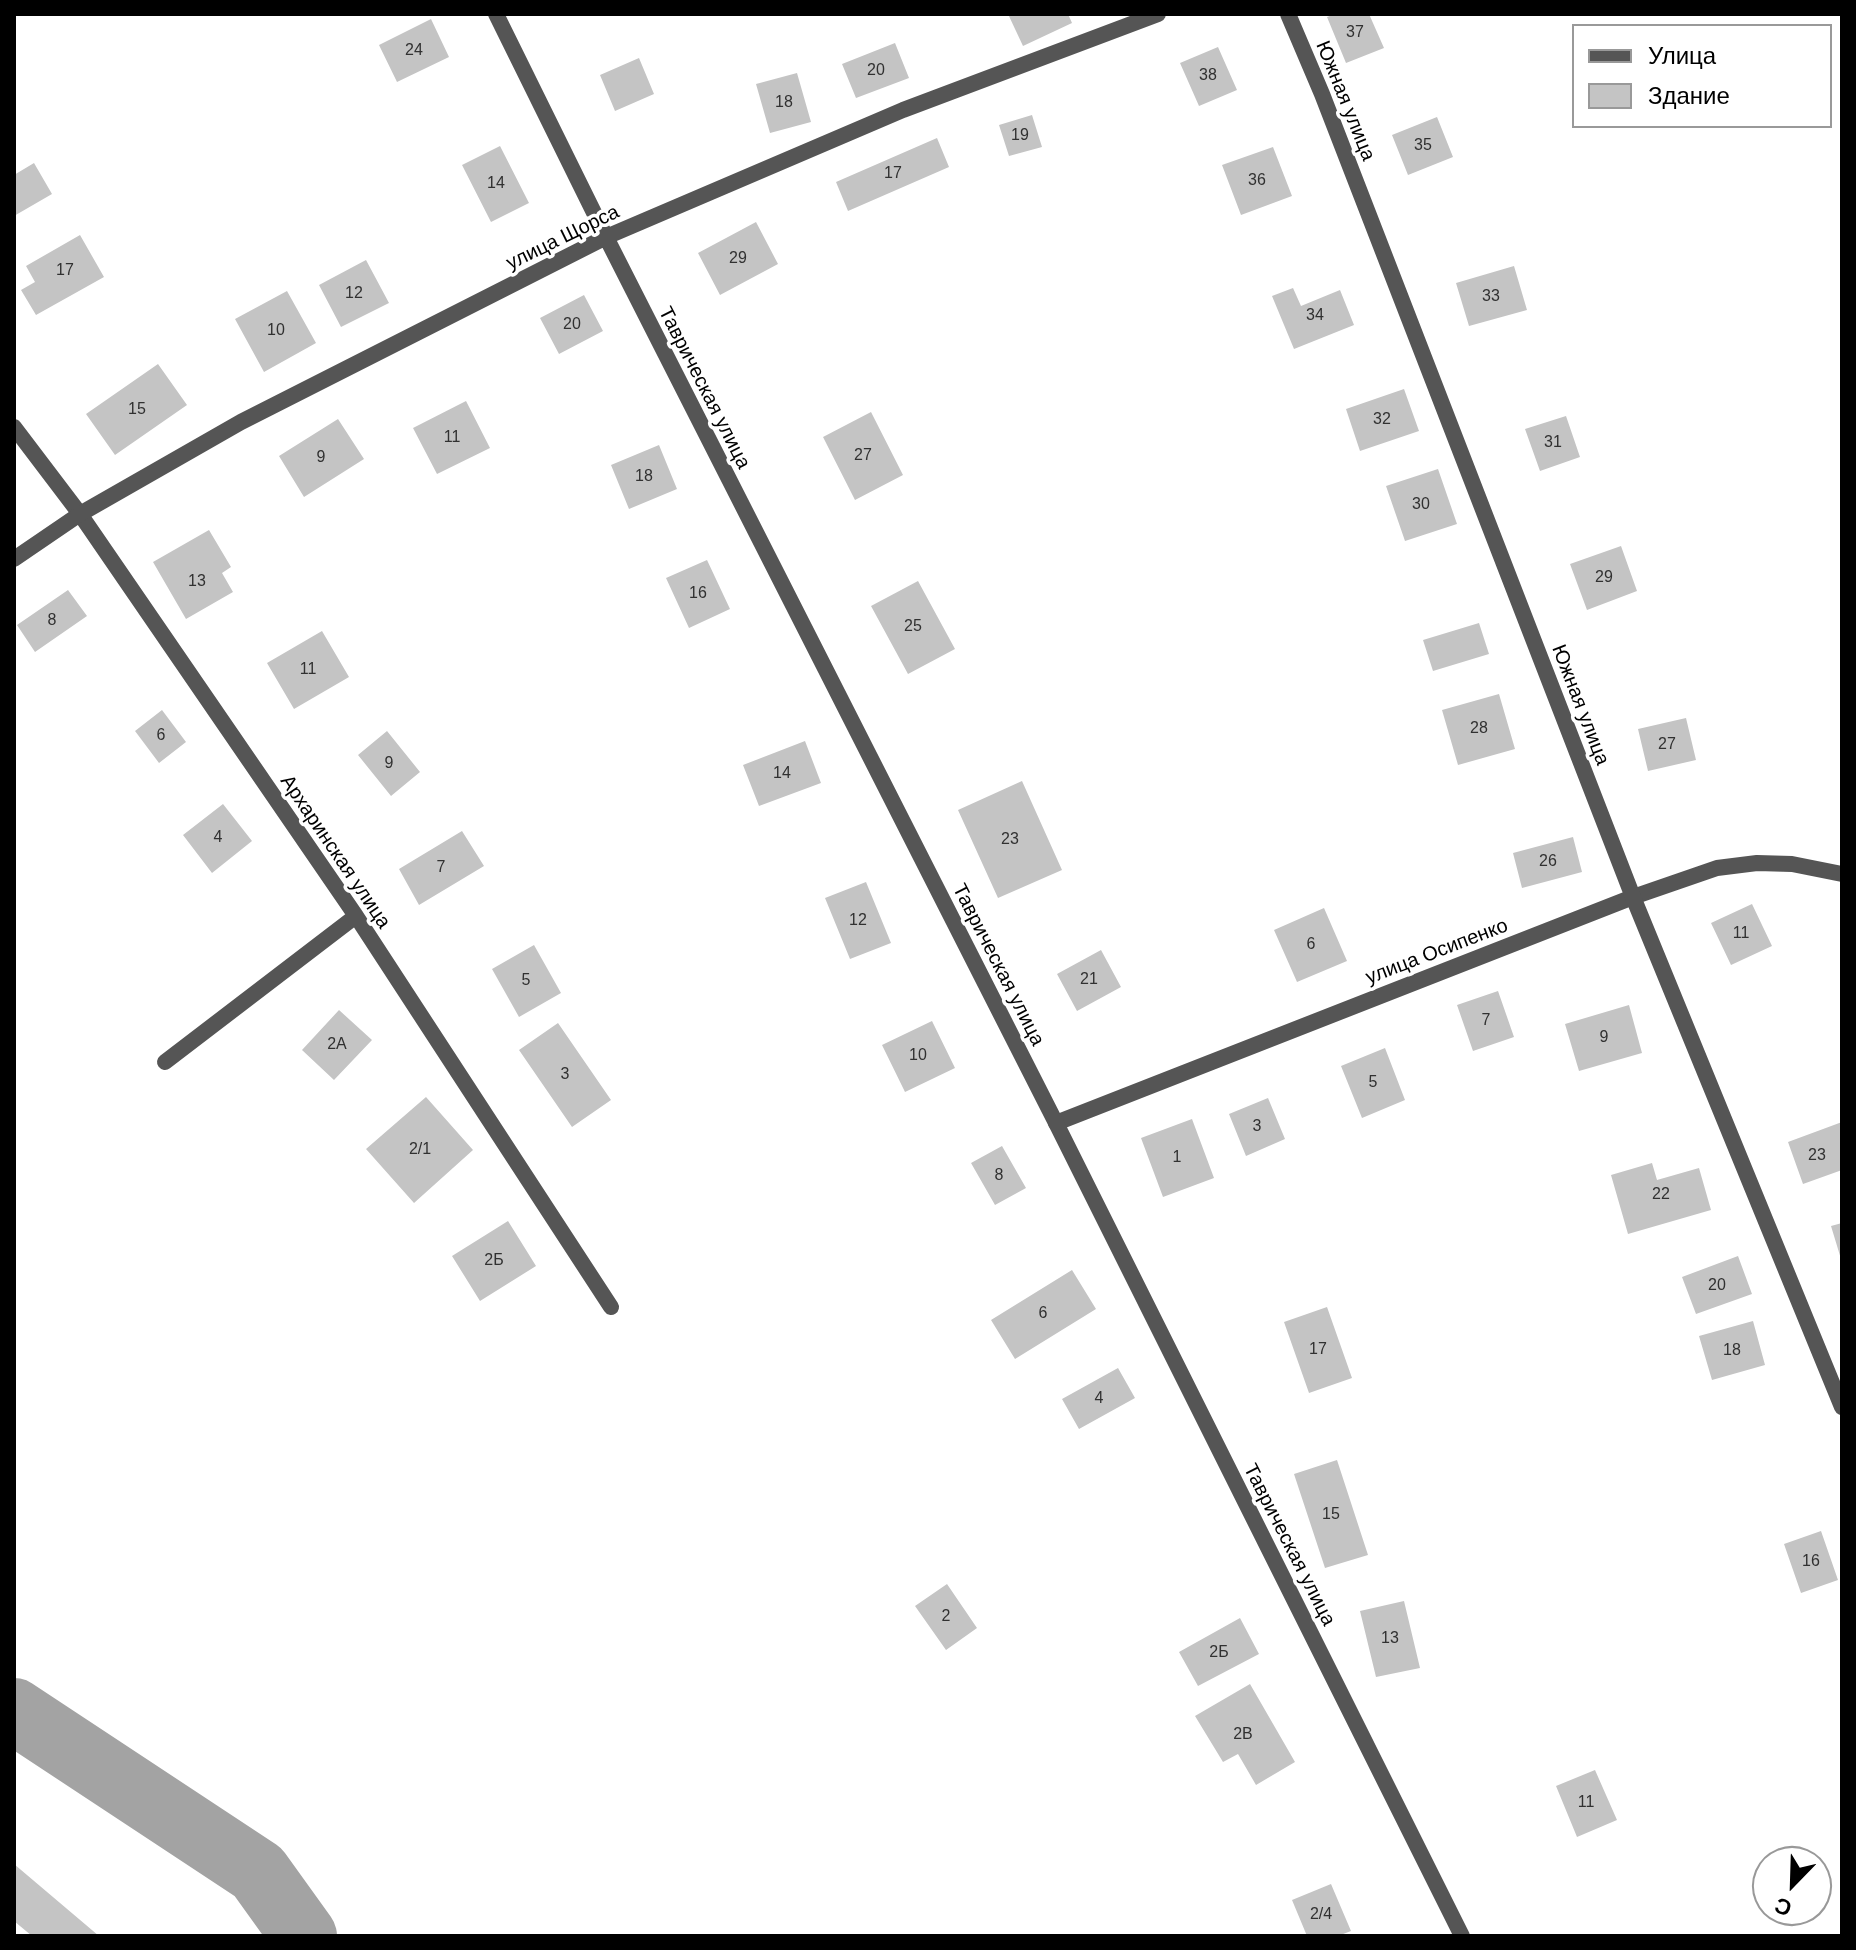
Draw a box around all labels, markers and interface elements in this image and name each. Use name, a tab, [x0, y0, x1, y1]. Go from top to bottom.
house number: 37	[1346, 23, 1364, 43]
legend	[1572, 24, 1832, 128]
street label: Южная улица	[1310, 38, 1380, 164]
house number: 24	[405, 41, 423, 61]
text: Улица	[1648, 42, 1716, 69]
house number: 20	[867, 61, 885, 81]
house number: 38	[1199, 66, 1217, 86]
text: Здание	[1648, 82, 1730, 109]
house number: 18	[775, 93, 793, 113]
house number: 19	[1011, 126, 1029, 146]
house number: 35	[1414, 136, 1432, 156]
house number: 17	[884, 164, 902, 184]
house number: 36	[1248, 171, 1266, 191]
house number: 14	[487, 174, 505, 194]
street label: улица Щорса	[503, 200, 623, 276]
house number: 29	[729, 249, 747, 269]
house number: 17	[56, 261, 74, 281]
house number: 12	[345, 284, 363, 304]
house number: 33	[1482, 287, 1500, 307]
street label: Таврическая улица	[653, 303, 755, 473]
house number: 34	[1306, 306, 1324, 326]
house number: 20	[563, 315, 581, 335]
house number: 10	[267, 321, 285, 341]
house number: 15	[128, 400, 146, 420]
house number: 32	[1373, 410, 1391, 430]
house number: 11	[444, 428, 460, 448]
house number: 31	[1544, 433, 1562, 453]
house number: 27	[854, 446, 872, 466]
house number: 9	[317, 448, 325, 468]
house number: 18	[635, 467, 653, 487]
house number: 30	[1412, 495, 1430, 515]
house number: 29	[1595, 568, 1613, 588]
house number: 13	[188, 572, 206, 592]
house number: 16	[689, 584, 707, 604]
house number: 8	[48, 611, 56, 631]
house number: 25	[904, 617, 922, 637]
street label: Южная улица	[1546, 641, 1614, 769]
house number: 11	[300, 660, 316, 680]
house number: 28	[1470, 719, 1488, 739]
house number: 6	[157, 726, 165, 746]
house number: 27	[1658, 735, 1676, 755]
house number: 9	[385, 754, 393, 774]
house number: 14	[773, 764, 791, 784]
street label: Архаринская улица	[275, 771, 395, 933]
house number: 4	[214, 828, 222, 848]
house number: 23	[1001, 830, 1019, 850]
house number: 26	[1539, 852, 1557, 872]
house number: 7	[437, 858, 445, 878]
street label: Таврическая улица	[947, 880, 1049, 1050]
house number: 12	[849, 911, 867, 931]
street label: улица Осипенко	[1363, 914, 1511, 990]
house number: 11	[1733, 924, 1749, 944]
house number: 6	[1307, 935, 1315, 955]
house number: 21	[1080, 970, 1098, 990]
house number: 5	[522, 971, 530, 991]
house number: 7	[1482, 1011, 1490, 1031]
house number: 9	[1600, 1028, 1608, 1048]
house number: 2А	[327, 1035, 347, 1055]
house number: 10	[909, 1046, 927, 1066]
house number: 3	[561, 1065, 569, 1085]
house number: 5	[1369, 1073, 1377, 1093]
house number: 3	[1253, 1117, 1261, 1137]
house number: 2/1	[409, 1140, 431, 1160]
house number: 23	[1808, 1146, 1826, 1166]
house number: 1	[1173, 1148, 1181, 1168]
house number: 8	[995, 1166, 1003, 1186]
house number: 22	[1652, 1185, 1670, 1205]
house number: 2Б	[484, 1251, 504, 1271]
house number: 20	[1708, 1276, 1726, 1296]
house number: 6	[1039, 1304, 1047, 1324]
house number: 17	[1309, 1340, 1327, 1360]
house number: 18	[1723, 1341, 1741, 1361]
house number: 4	[1095, 1389, 1103, 1409]
street label: Таврическая улица	[1238, 1460, 1340, 1630]
house number: 15	[1322, 1505, 1340, 1525]
house number: 16	[1802, 1552, 1820, 1572]
house number: 2	[942, 1607, 950, 1627]
house number: 13	[1381, 1629, 1399, 1649]
house number: 2Б	[1209, 1643, 1229, 1663]
house number: 2В	[1233, 1725, 1253, 1745]
house number: 11	[1578, 1793, 1594, 1813]
north arrow	[1752, 1846, 1832, 1926]
text: С	[1771, 1892, 1795, 1921]
house number: 2/4	[1310, 1905, 1332, 1925]

